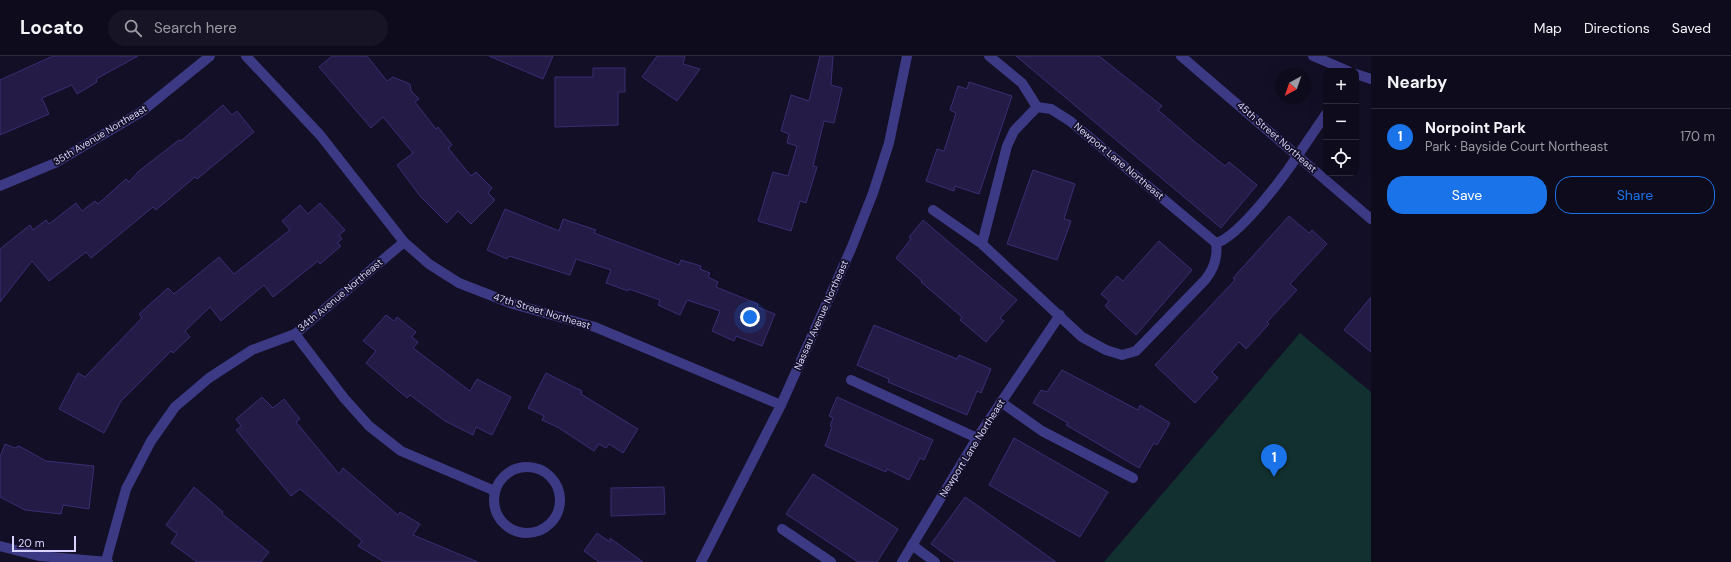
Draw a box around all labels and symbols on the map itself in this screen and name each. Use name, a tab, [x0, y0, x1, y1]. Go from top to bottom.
north arrow	[1275, 68, 1311, 104]
street label: 45th Street Northeast	[1234, 99, 1320, 175]
street label: 35th Avenue Northeast	[51, 102, 149, 168]
street label: Newport Lane Northeast	[1071, 120, 1167, 202]
street label: 34th Avenue Northeast	[295, 256, 385, 334]
street label: Nassau Avenue Northeast	[791, 258, 851, 372]
street label: 47th Street Northeast	[492, 290, 592, 332]
your location	[740, 307, 760, 327]
street label: Newport Lane Northeast	[936, 396, 1008, 500]
pin: 1	[1261, 444, 1287, 477]
scale bar	[12, 534, 76, 553]

